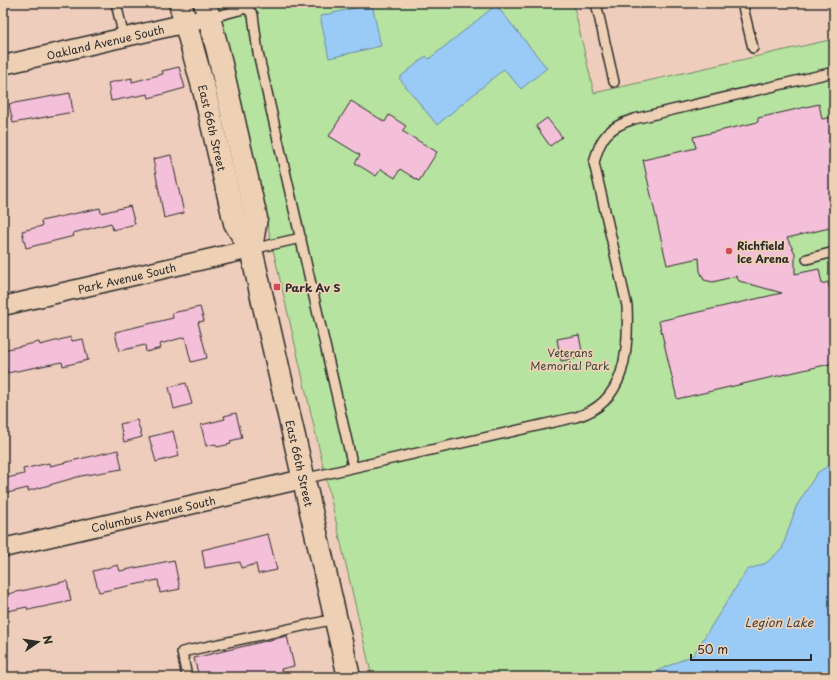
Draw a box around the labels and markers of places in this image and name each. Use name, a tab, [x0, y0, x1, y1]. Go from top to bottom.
place label: Richfield Ice Arena	[737, 237, 790, 267]
marker: Richfield Ice Arena	[724, 246, 734, 256]
place label: Park Av S	[285, 279, 340, 296]
marker: Park Av S	[272, 282, 282, 292]

